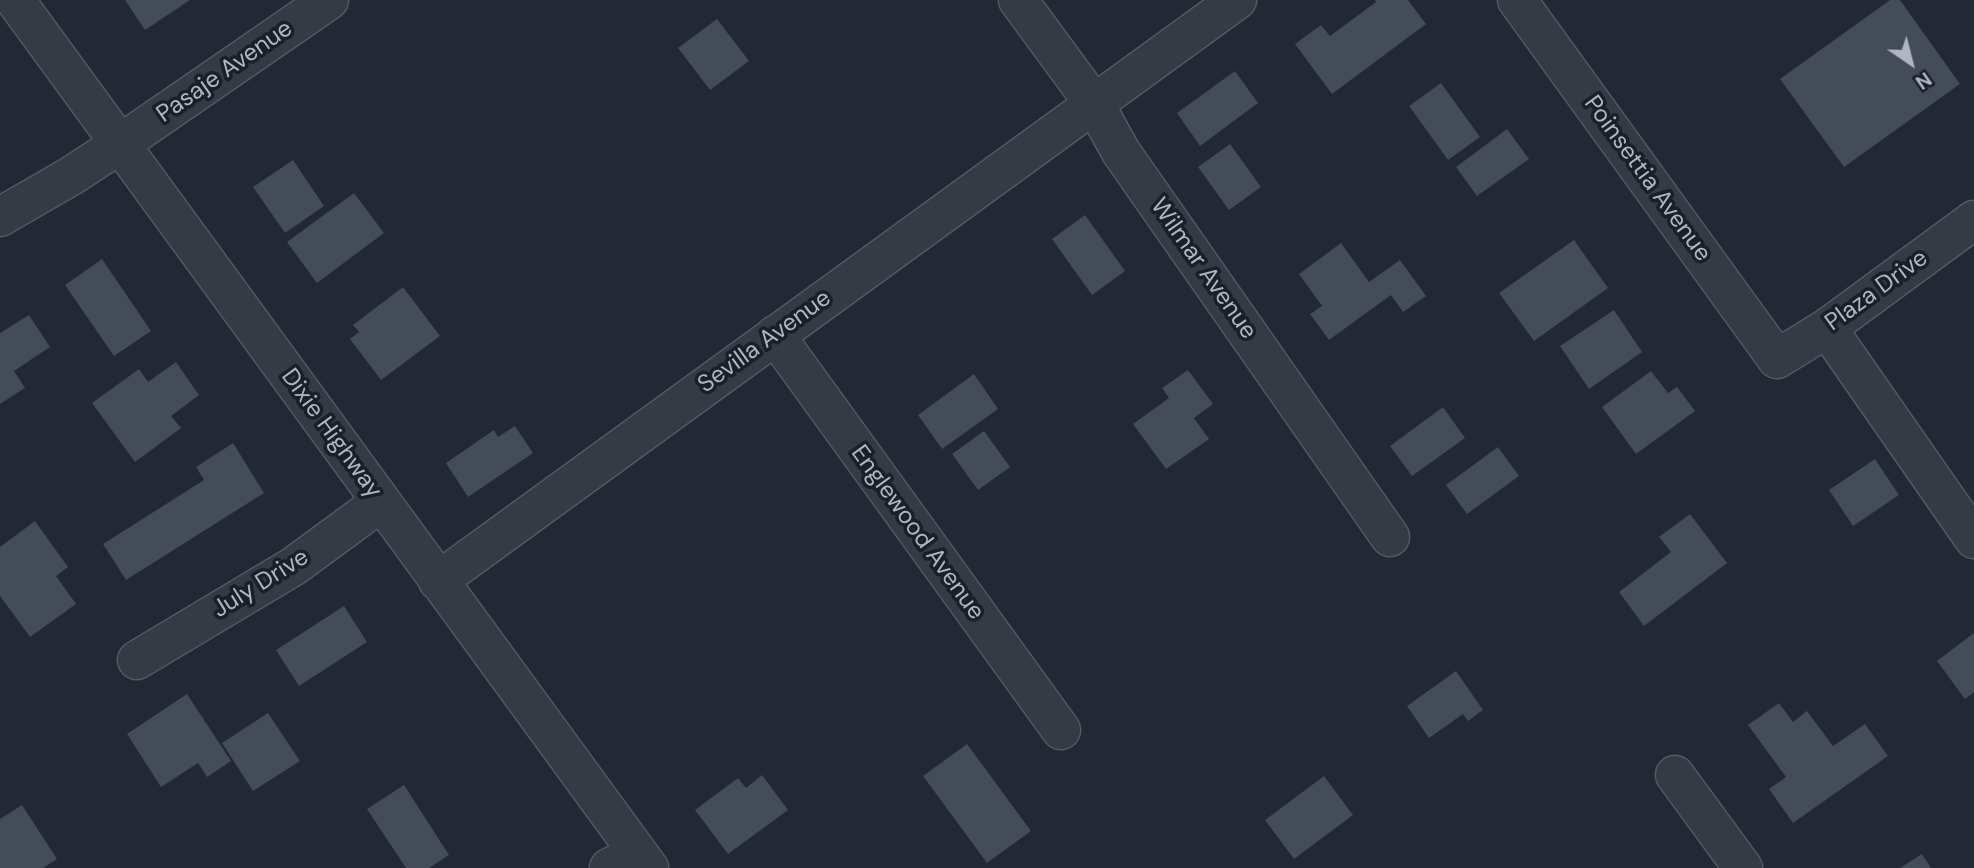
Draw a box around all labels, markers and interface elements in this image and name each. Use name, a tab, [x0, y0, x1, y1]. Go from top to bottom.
street label: Pasaje Avenue	[152, 15, 298, 129]
north arrow	[1876, 28, 1946, 98]
text: N	[1910, 66, 1936, 95]
street label: Poinsettia Avenue	[1577, 91, 1717, 267]
street label: Wilmar Avenue	[1144, 193, 1262, 345]
street label: Plaza Drive	[1820, 244, 1934, 338]
street label: Sevilla Avenue	[693, 284, 837, 400]
street label: Dixie Highway	[274, 364, 388, 504]
street label: Englewood Avenue	[844, 440, 990, 626]
street label: July Drive	[208, 543, 314, 625]

